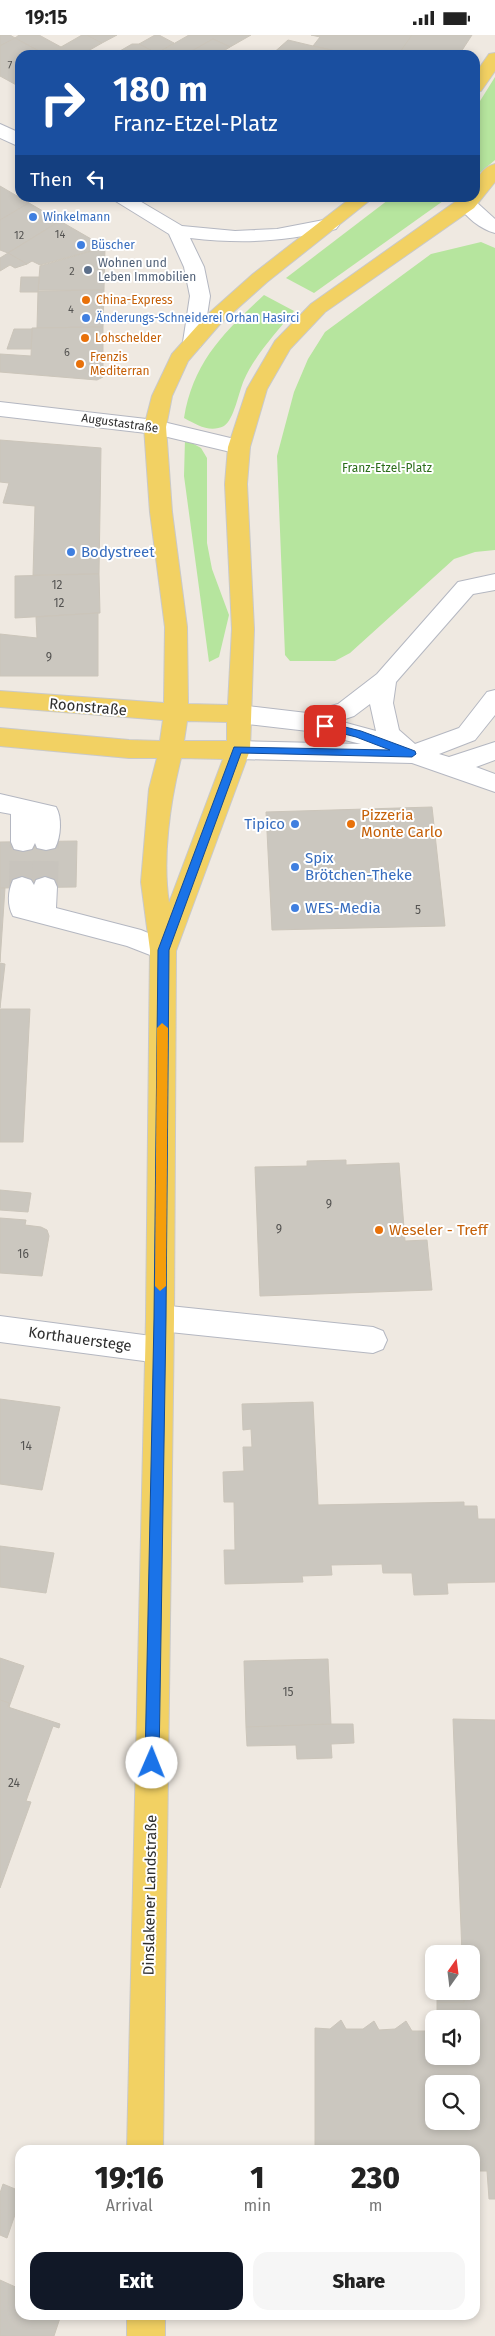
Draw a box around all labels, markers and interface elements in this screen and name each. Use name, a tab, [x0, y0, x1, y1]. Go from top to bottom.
text: 19:15	[25, 6, 67, 29]
house number: 7	[8, 59, 13, 72]
text: 180 m	[113, 68, 208, 110]
icon: right	[30, 70, 95, 135]
text: Franz-Etzel-Platz	[113, 110, 278, 137]
icon: left	[82, 165, 110, 193]
text: Then	[30, 168, 72, 191]
place label: Winkelmann	[43, 210, 110, 224]
marker: Winkelmann	[27, 211, 39, 223]
house number: 14	[55, 228, 65, 241]
house number: 12	[14, 229, 24, 242]
place label: Büscher	[91, 238, 135, 252]
marker: Büscher	[75, 239, 87, 251]
place label: Wohnen und Leben Immobilien	[98, 256, 196, 284]
marker: Wohnen und Leben Immobilien	[82, 264, 94, 276]
house number: 2	[69, 265, 75, 278]
place label: China-Express	[96, 293, 173, 307]
marker: China-Express	[80, 294, 92, 306]
house number: 4	[68, 303, 74, 316]
place label: Änderungs-Schneiderei Orhan Hasirci	[96, 310, 299, 325]
marker: Änderungs-Schneiderei Orhan Hasirci	[80, 312, 92, 324]
place label: Lohschelder	[95, 331, 162, 345]
marker: Lohschelder	[79, 332, 91, 344]
house number: 6	[64, 346, 70, 359]
place label: Frenzis Mediterran	[90, 350, 150, 378]
marker: Frenzis Mediterran	[74, 358, 86, 370]
street label: Augustastraße	[81, 411, 159, 435]
park label: Franz-Etzel-Platz	[342, 461, 432, 475]
place label: Bodystreet	[81, 543, 155, 561]
marker: Bodystreet	[65, 546, 77, 558]
house number: 12	[51, 578, 63, 592]
house number: 12	[53, 596, 65, 610]
house number: 9	[46, 650, 52, 664]
street label: Roonstraße	[48, 695, 128, 719]
pin	[304, 705, 346, 747]
icon: arrive	[311, 712, 339, 740]
place label: Pizzeria Monte Carlo	[361, 806, 443, 841]
place label: Tipico	[244, 815, 285, 833]
marker: Tipico	[289, 818, 301, 830]
marker: Pizzeria Monte Carlo	[345, 818, 357, 830]
place label: Spix Brötchen-Theke	[305, 849, 412, 884]
marker: Spix Brötchen-Theke	[289, 861, 301, 873]
place label: WES-Media	[305, 899, 381, 917]
marker: WES-Media	[289, 902, 301, 914]
house number: 5	[415, 903, 421, 917]
house number: 9	[326, 1197, 332, 1211]
place label: Weseler - Treff	[389, 1221, 489, 1239]
house number: 9	[276, 1222, 282, 1236]
marker: Weseler - Treff	[373, 1224, 385, 1236]
house number: 16	[17, 1247, 29, 1261]
street label: Korthauerstege	[27, 1323, 133, 1355]
house number: 14	[20, 1439, 32, 1453]
house number: 15	[282, 1685, 294, 1699]
position arrow	[125, 1736, 177, 1788]
house number: 24	[8, 1776, 21, 1790]
street label: Dinslakener Landstraße	[140, 1814, 160, 1976]
north arrow	[425, 1945, 480, 2000]
map controls	[425, 1945, 480, 2130]
button: sound	[425, 2010, 480, 2065]
button: search	[425, 2075, 480, 2130]
text: 19:16	[95, 2160, 164, 2196]
text: 1	[250, 2160, 264, 2196]
text: 230	[351, 2160, 400, 2196]
text: Arrival	[106, 2196, 153, 2215]
text: min	[244, 2196, 271, 2215]
text: m	[369, 2196, 382, 2215]
button: Exit	[30, 2252, 243, 2310]
button: Share	[253, 2252, 465, 2310]

